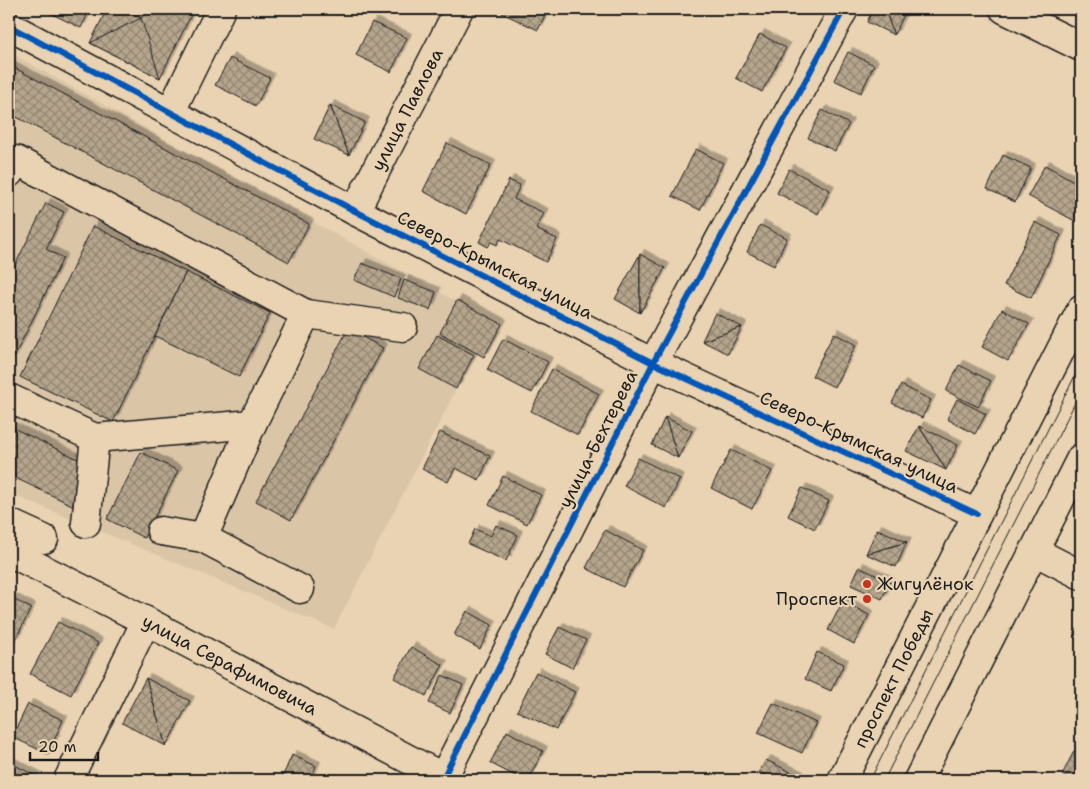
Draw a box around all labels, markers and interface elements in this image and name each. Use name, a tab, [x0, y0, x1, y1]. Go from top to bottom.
street label: улица Павлова	[366, 44, 449, 175]
street label: Северо-Крымская улица	[393, 205, 597, 325]
street label: улица Бехтерева	[553, 366, 643, 512]
street label: Северо-Крымская улица	[756, 385, 962, 499]
place label: Жигулёнок	[877, 572, 974, 596]
marker: Жигулёнок	[861, 578, 873, 590]
place label: Проспект	[776, 587, 858, 611]
marker: Проспект	[861, 593, 873, 605]
street label: проспект Победы	[848, 605, 939, 752]
street label: улица Серафимовича	[138, 609, 322, 721]
scale bar	[30, 729, 98, 761]
text: 20 m	[38, 737, 77, 757]

